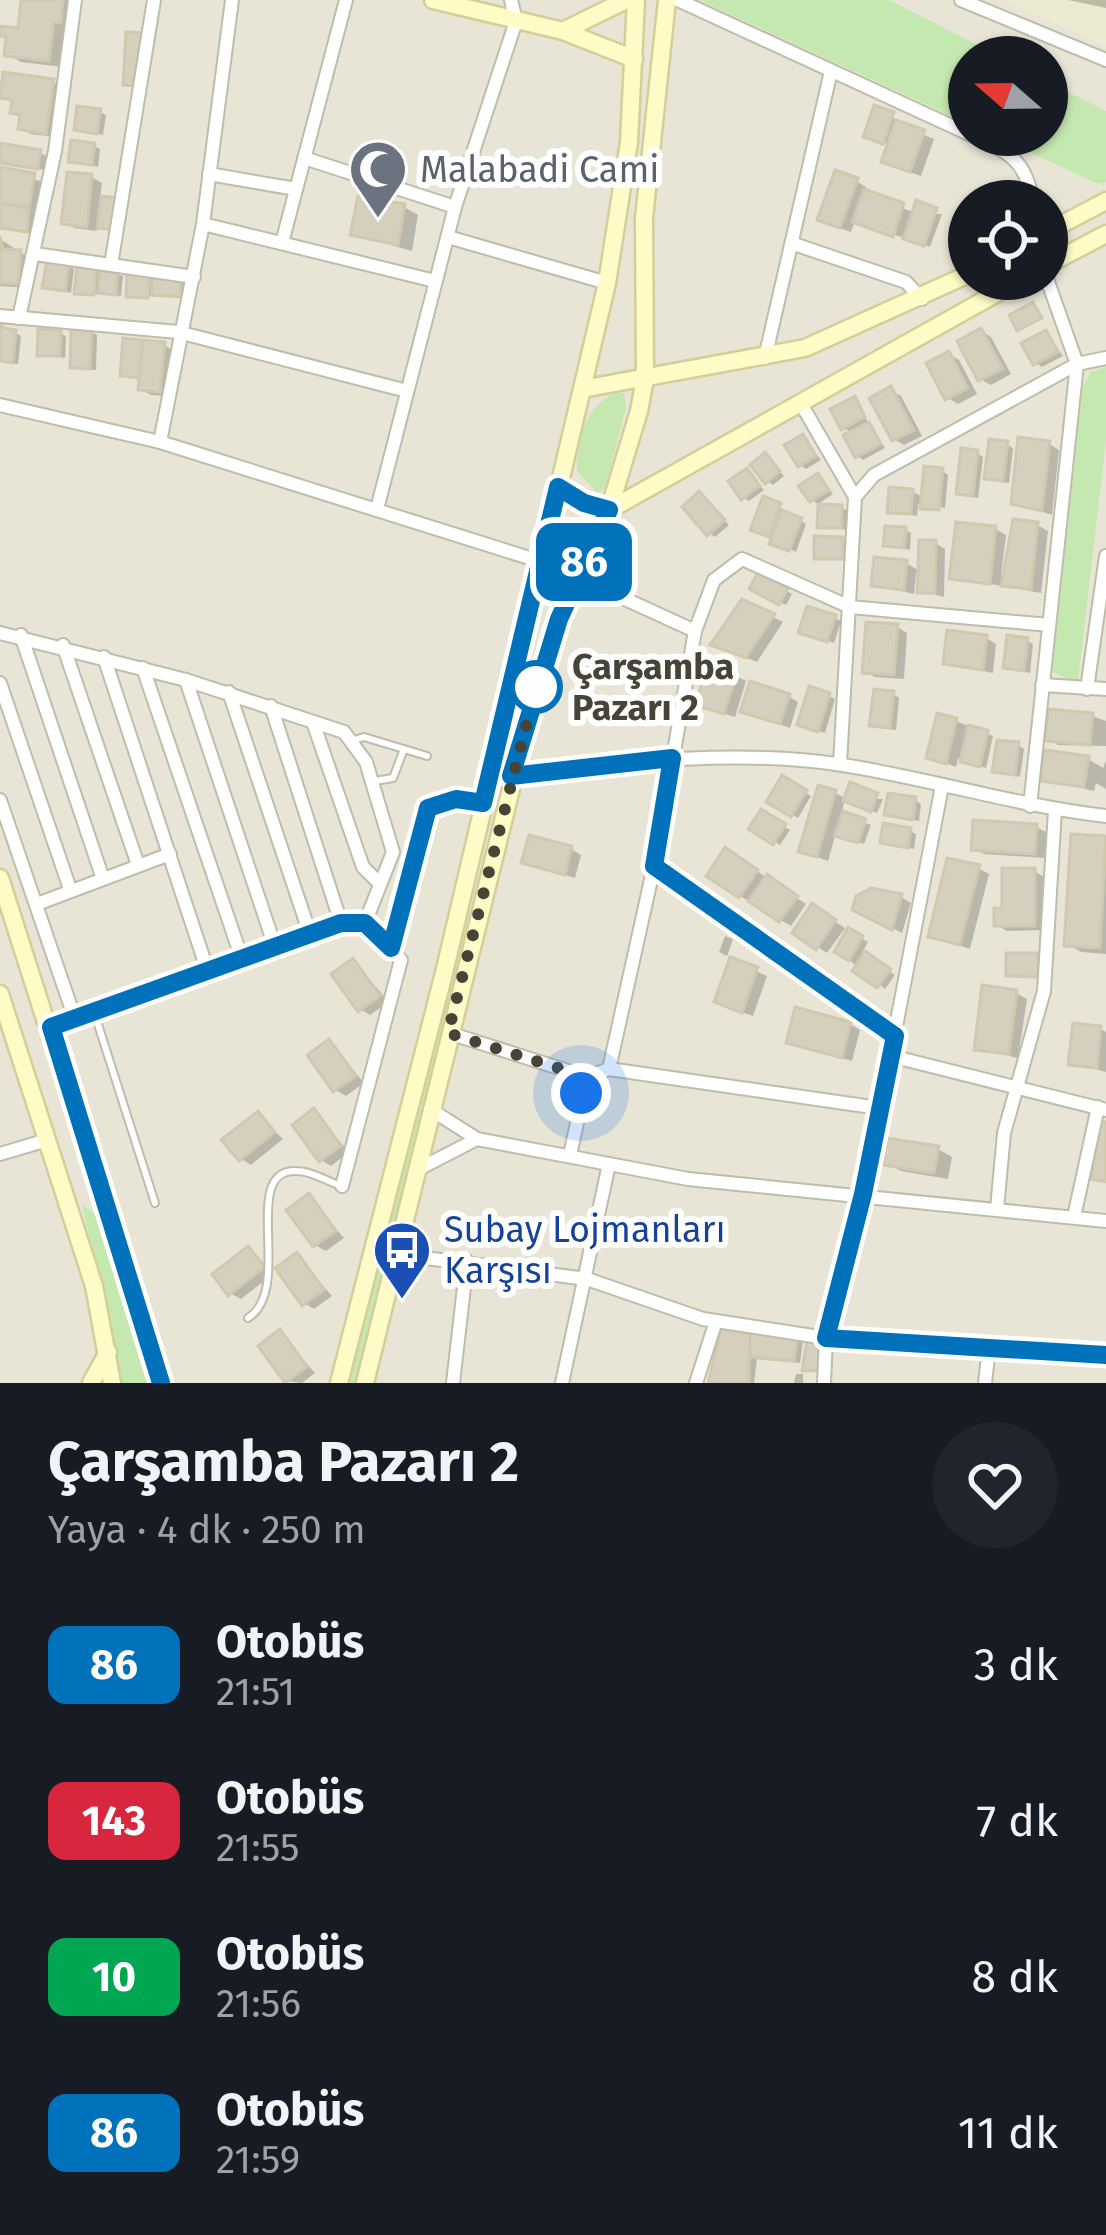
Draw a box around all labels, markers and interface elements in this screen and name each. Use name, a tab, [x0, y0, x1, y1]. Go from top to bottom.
north arrow	[948, 36, 1068, 156]
map controls	[948, 36, 1068, 300]
mosque icon: Malabadi Cami	[347, 138, 409, 220]
place label: Malabadi Cami	[420, 148, 659, 192]
button: locate	[948, 180, 1068, 300]
line badge: 86	[530, 523, 638, 601]
text: 86	[560, 537, 608, 587]
place label: Çarşamba Pazarı 2	[572, 645, 734, 730]
marker: Çarşamba Pazarı 2	[511, 662, 561, 712]
your location	[551, 1063, 611, 1123]
place label: Subay Lojmanları Karşısı	[444, 1208, 726, 1293]
bus stop icon: Subay Lojmanları Karşısı	[371, 1219, 433, 1301]
button: heart	[932, 1422, 1058, 1548]
text: Çarşamba Pazarı 2	[48, 1428, 519, 1496]
text: Yaya · 4 dk · 250 m	[48, 1507, 366, 1553]
text: Otobüs	[216, 1615, 364, 1669]
text: 3 dk	[974, 1638, 1058, 1692]
text: 86	[90, 1640, 138, 1690]
text: 21:51	[216, 1669, 295, 1715]
text: Otobüs	[216, 1771, 364, 1825]
text: 7 dk	[976, 1794, 1058, 1848]
text: 143	[82, 1796, 146, 1846]
text: 21:55	[216, 1825, 300, 1871]
text: Otobüs	[216, 1927, 364, 1981]
text: 8 dk	[971, 1950, 1058, 2004]
text: 10	[92, 1952, 136, 2002]
text: 21:56	[216, 1981, 301, 2027]
text: Otobüs	[216, 2083, 364, 2137]
text: 11 dk	[958, 2106, 1058, 2160]
text: 86	[90, 2108, 138, 2158]
text: 21:59	[216, 2137, 300, 2183]

